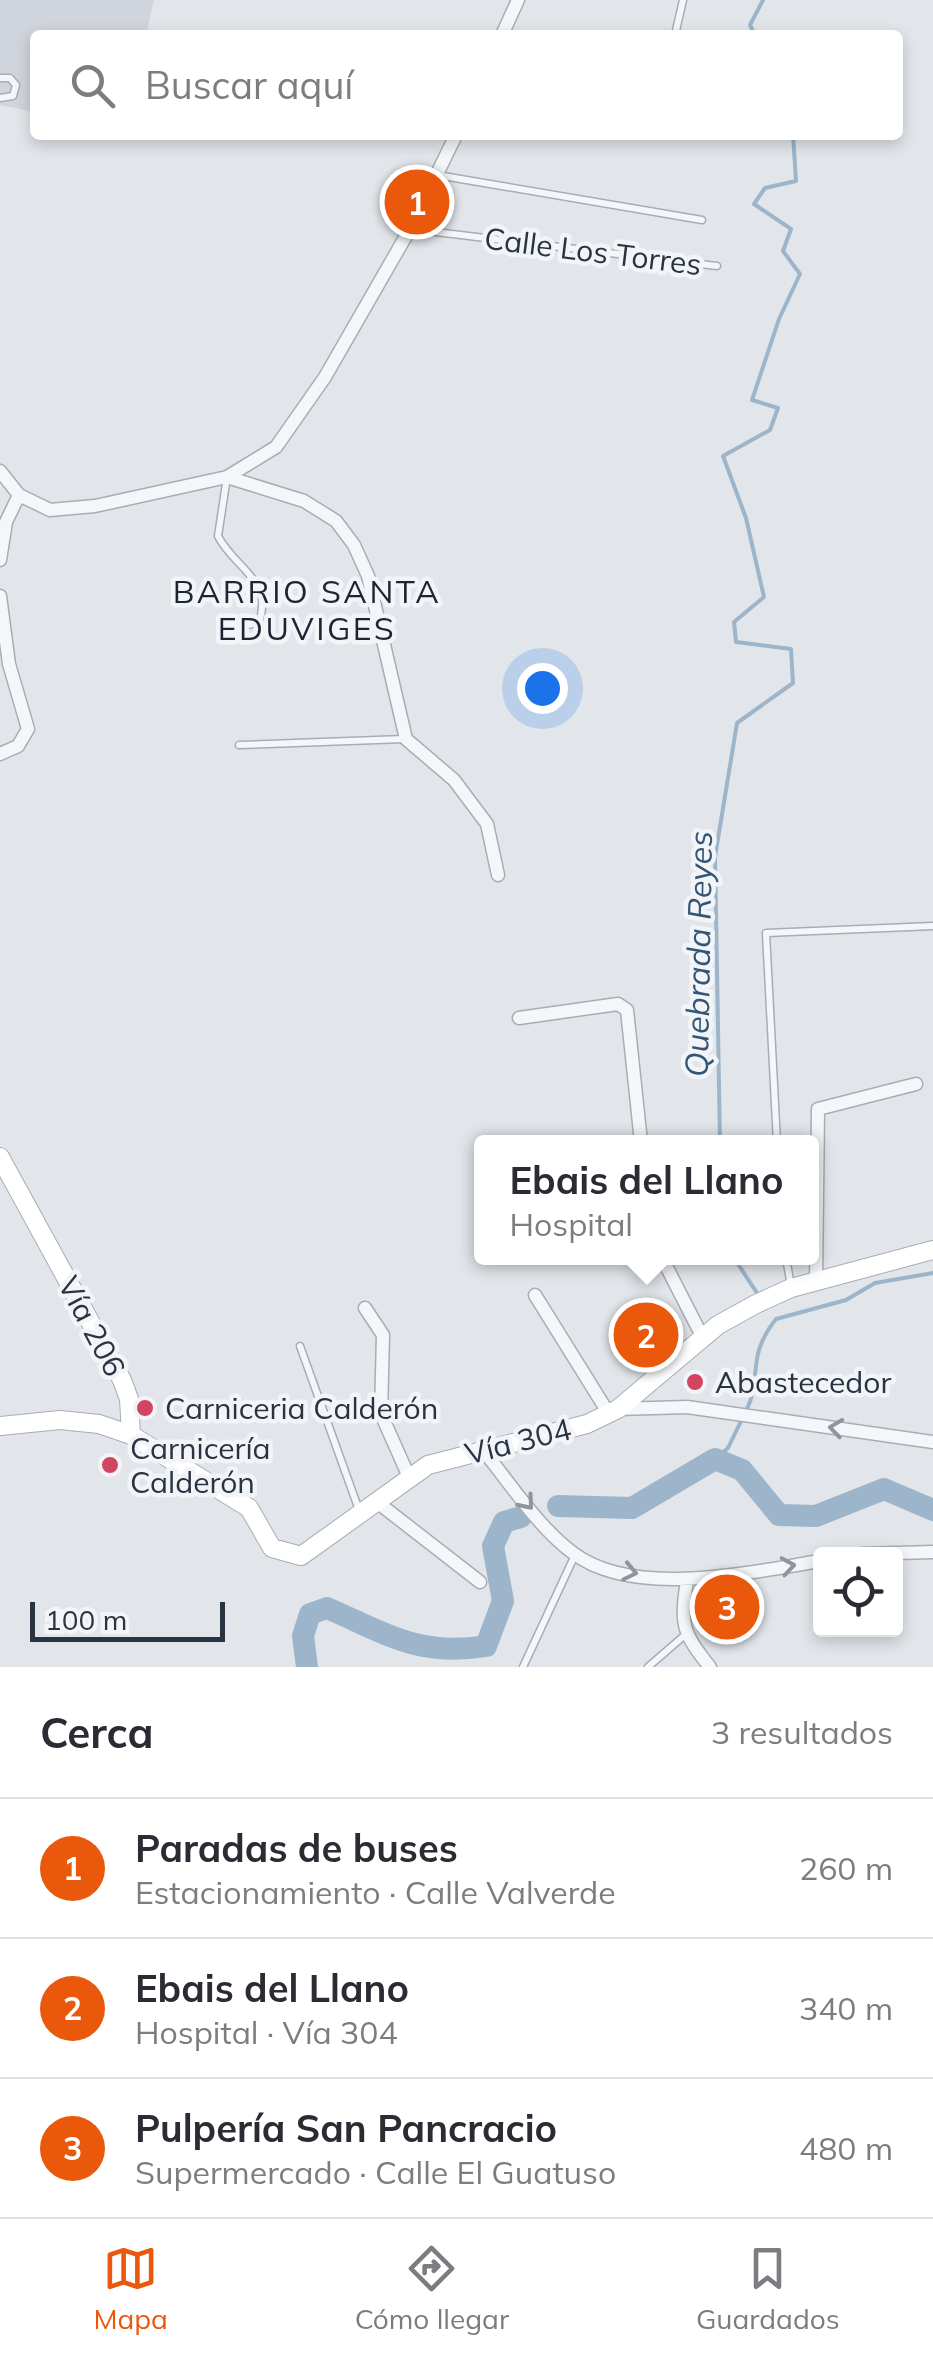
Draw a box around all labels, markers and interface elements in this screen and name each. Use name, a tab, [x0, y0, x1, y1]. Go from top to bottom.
search box	[30, 30, 903, 140]
icon: search	[65, 58, 120, 113]
text: Buscar aquí	[145, 61, 353, 109]
pin: 1	[384, 164, 450, 240]
street label: Calle Los Torres	[482, 219, 704, 283]
district label: BARRIO SANTA EDUVIGES	[173, 571, 441, 648]
your location	[517, 663, 568, 714]
water label: Quebrada Reyes	[676, 831, 720, 1077]
popup	[474, 1135, 819, 1265]
text: Ebais del Llano	[510, 1156, 783, 1204]
text: Hospital	[510, 1204, 633, 1244]
street label: Vía 206	[50, 1269, 134, 1383]
pin: 2	[614, 1298, 678, 1372]
place label: Abastecedor	[715, 1363, 891, 1401]
marker: Abastecedor	[684, 1371, 706, 1393]
place label: Carniceria Calderón	[165, 1389, 438, 1427]
marker: Carniceria Calderón	[134, 1397, 156, 1419]
street label: Vía 304	[461, 1410, 575, 1472]
one-way arrow	[828, 1419, 845, 1440]
place label: Carnicería Calderón	[130, 1429, 271, 1501]
marker: Carnicería Calderón	[99, 1454, 121, 1476]
one-way arrow	[516, 1491, 534, 1510]
map controls	[813, 1547, 903, 1637]
button: locate	[813, 1547, 903, 1637]
one-way arrow	[780, 1556, 796, 1577]
one-way arrow	[621, 1561, 638, 1582]
pin: 3	[694, 1570, 760, 1644]
scale bar	[30, 1597, 225, 1642]
text: 100 m	[45, 1602, 127, 1637]
text: Cerca	[40, 1706, 154, 1759]
text: 3 resultados	[711, 1712, 893, 1752]
text: Paradas de buses	[135, 1824, 458, 1872]
text: 1	[63, 1848, 82, 1888]
text: 260 m	[799, 1848, 893, 1888]
text: Estacionamiento · Calle Valverde	[135, 1872, 616, 1912]
text: Ebais del Llano	[135, 1964, 409, 2012]
text: 2	[63, 1988, 82, 2028]
text: 340 m	[799, 1988, 893, 2028]
text: Hospital · Vía 304	[135, 2012, 398, 2052]
text: Pulpería San Pancracio	[135, 2104, 557, 2152]
text: 3	[63, 2128, 82, 2168]
text: 480 m	[799, 2128, 893, 2168]
text: Supermercado · Calle El Guatuso	[135, 2152, 616, 2192]
tab: Mapa	[93, 2241, 168, 2336]
tab: Cómo llegar	[355, 2241, 509, 2336]
tab: Guardados	[696, 2241, 840, 2336]

